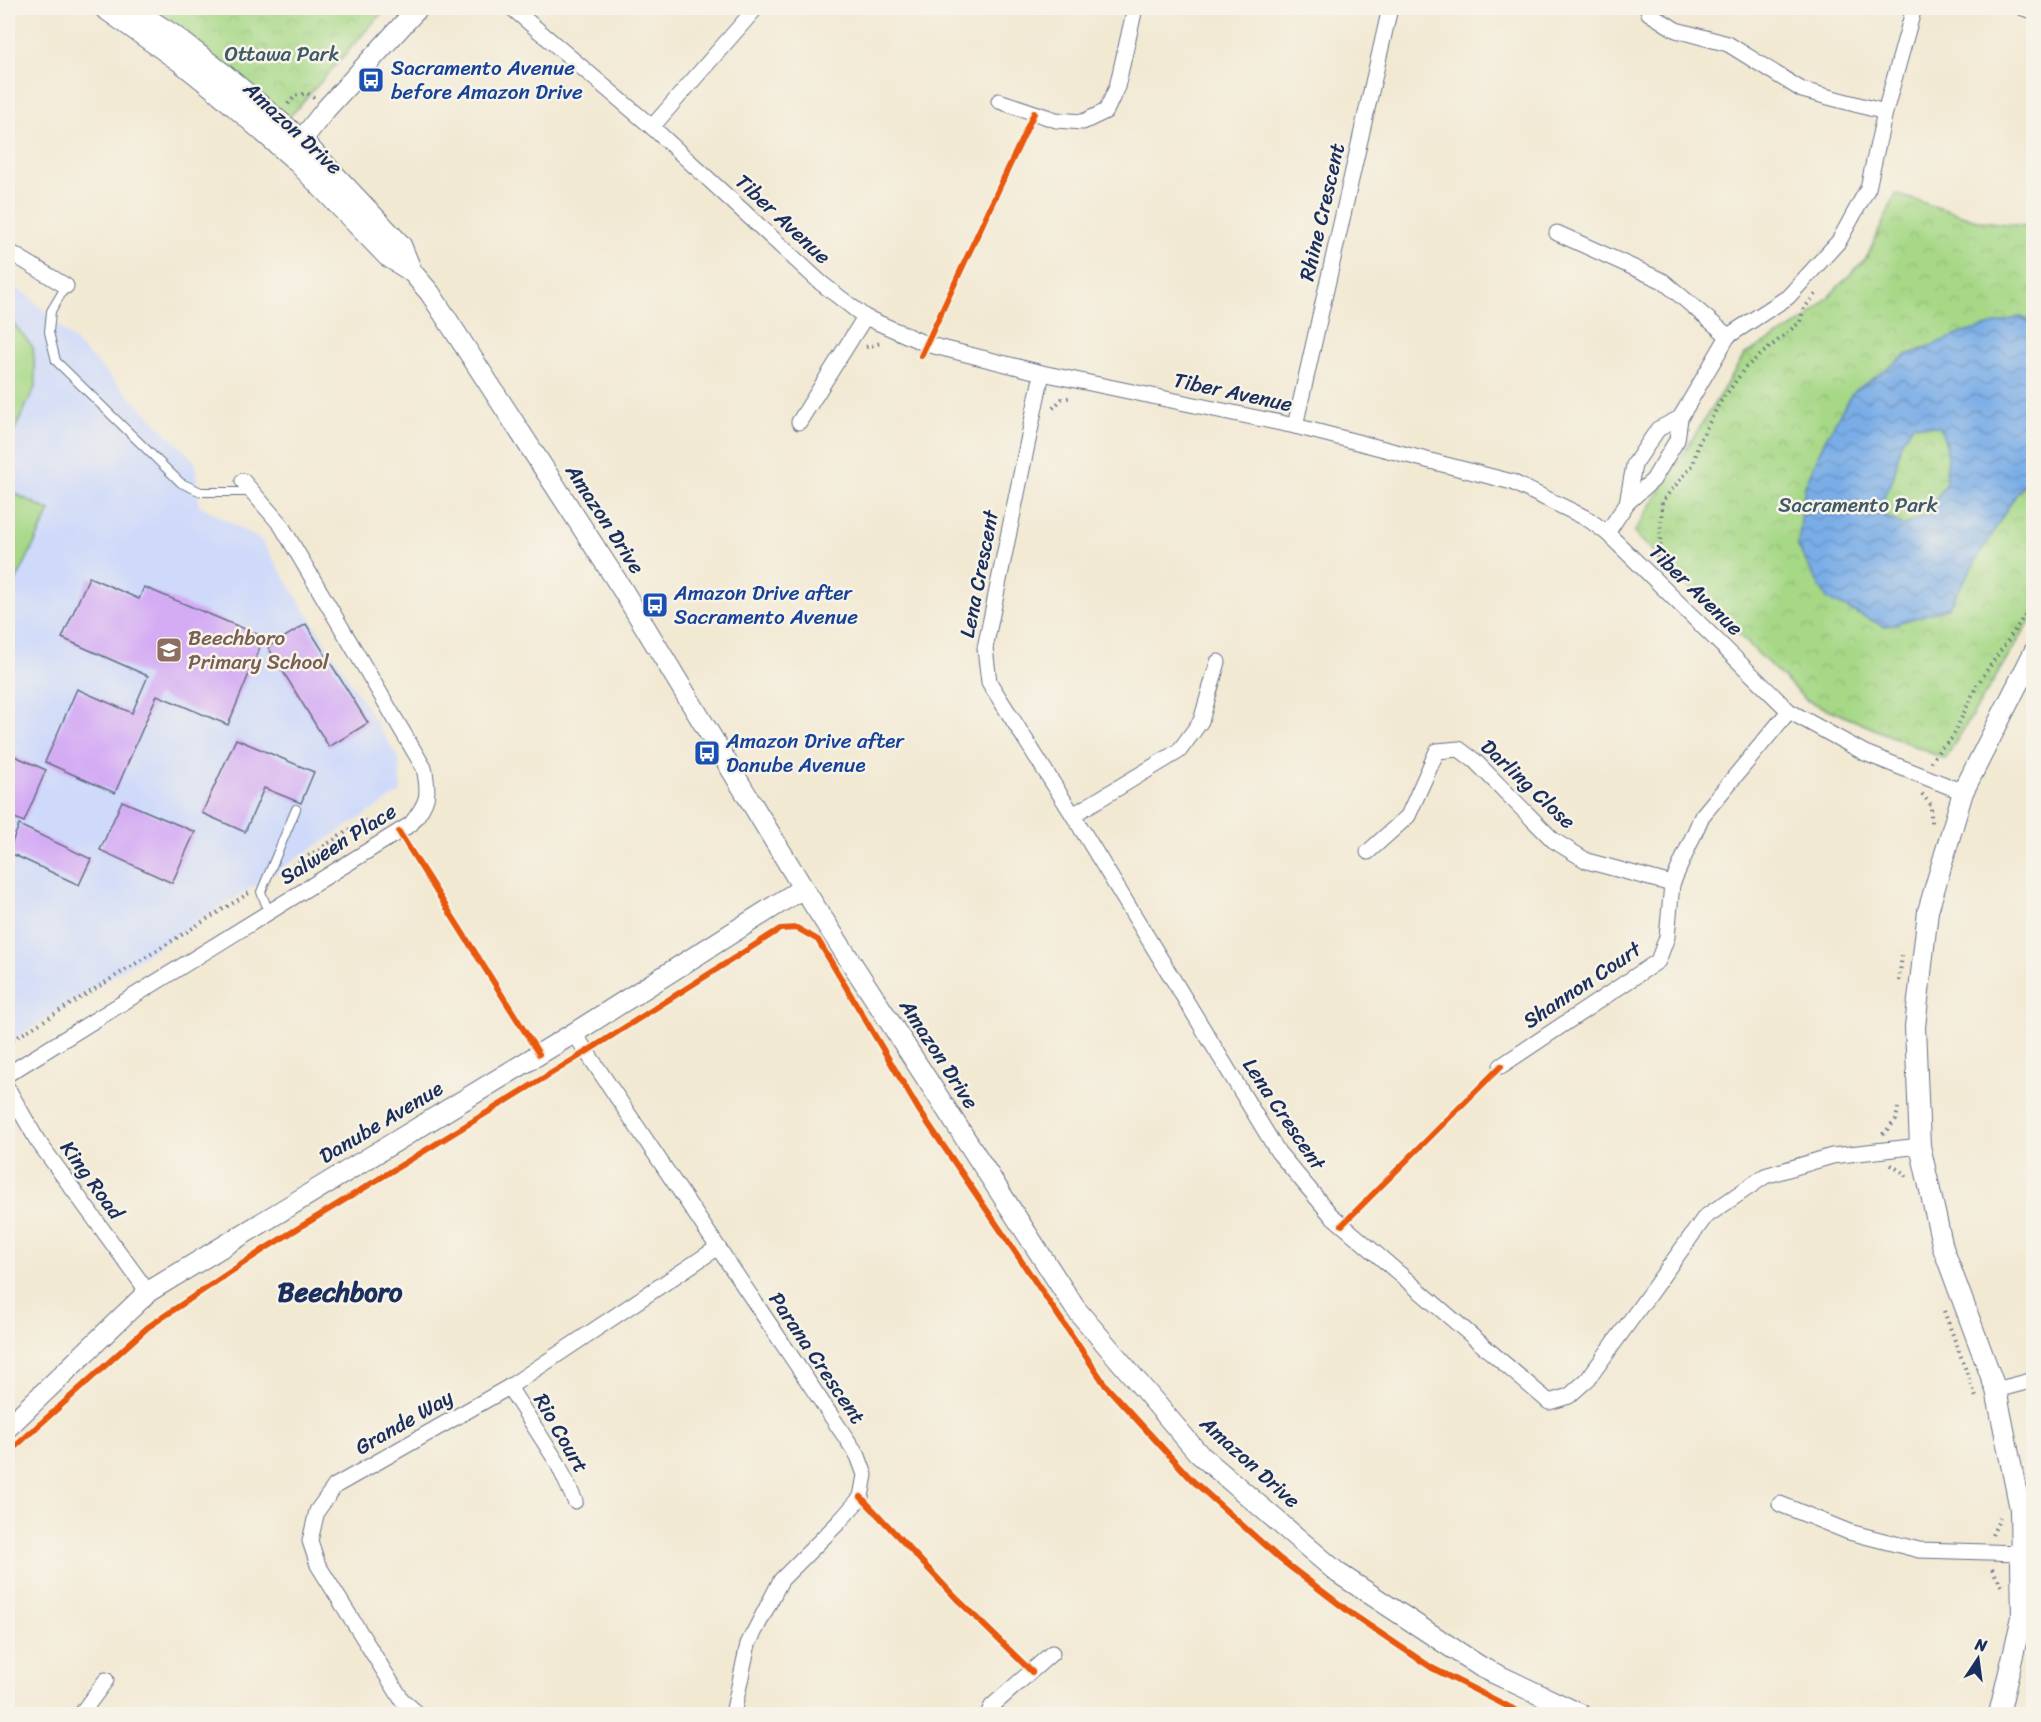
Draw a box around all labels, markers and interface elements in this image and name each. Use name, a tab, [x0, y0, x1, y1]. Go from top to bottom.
park label: Ottawa Park	[224, 35, 340, 73]
place label: Sacramento Avenue before Amazon Drive	[391, 49, 583, 111]
bus stop icon: Sacramento Avenue before Amazon Drive	[356, 65, 386, 95]
street label: Amazon Drive	[233, 71, 352, 185]
street label: Rhine Crescent	[1288, 139, 1356, 285]
street label: Tiber Avenue	[726, 164, 840, 274]
street label: Tiber Avenue	[1170, 361, 1296, 423]
street label: Amazon Drive	[554, 455, 655, 582]
park label: Sacramento Park	[1778, 486, 1938, 524]
street label: Lena Crescent	[948, 505, 1010, 641]
street label: Tiber Avenue	[1639, 534, 1753, 646]
place label: Amazon Drive after Sacramento Avenue	[673, 574, 858, 636]
bus stop icon: Amazon Drive after Sacramento Avenue	[640, 590, 670, 620]
place label: Beechboro Primary School	[188, 619, 330, 681]
school or university icon: Beechboro Primary School	[154, 635, 184, 665]
place label: Amazon Drive after Danube Avenue	[725, 722, 905, 784]
street label: Darling Close	[1471, 729, 1585, 839]
bus stop icon: Amazon Drive after Danube Avenue	[692, 738, 722, 768]
street label: Salween Place	[272, 793, 404, 895]
street label: Shannon Court	[1515, 930, 1651, 1039]
street label: Amazon Drive	[888, 990, 989, 1117]
street label: Lena Crescent	[1232, 1050, 1337, 1179]
street label: Danube Avenue	[311, 1070, 451, 1174]
street label: King Road	[50, 1132, 135, 1230]
district label: Beechboro	[278, 1268, 403, 1316]
street label: Parana Crescent	[758, 1284, 876, 1432]
street label: Grande Way	[348, 1378, 461, 1466]
street label: Rio Court	[523, 1386, 599, 1480]
street label: Amazon Drive	[1190, 1405, 1309, 1518]
north arrow	[1948, 1629, 2008, 1689]
text: N	[1972, 1629, 1991, 1660]

